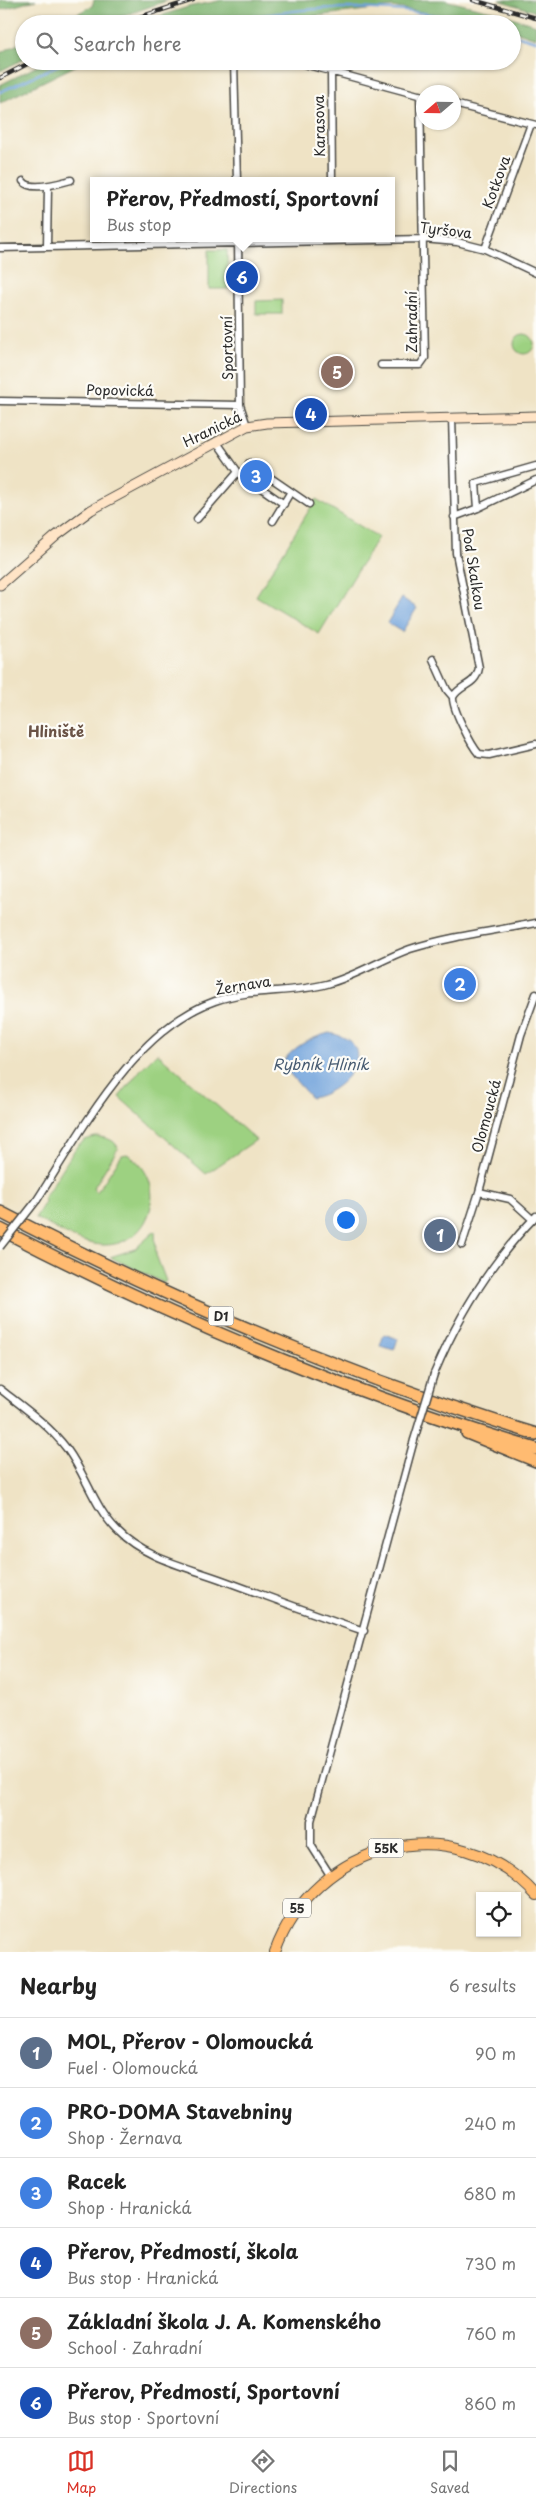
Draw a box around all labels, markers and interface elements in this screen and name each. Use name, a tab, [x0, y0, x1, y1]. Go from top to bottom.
search box	[15, 15, 521, 70]
icon: search	[33, 29, 61, 57]
text: Search here	[73, 29, 182, 57]
north arrow	[416, 85, 461, 130]
street label: Karasova	[308, 94, 330, 157]
street label: Kotkova	[477, 152, 515, 211]
popup	[90, 177, 395, 242]
text: Přerov, Předmostí, Sportovní	[106, 184, 379, 212]
text: Bus stop	[106, 212, 171, 236]
street label: Tyršova	[419, 216, 474, 244]
pin: 6	[226, 258, 258, 296]
street label: Zahradní	[401, 291, 422, 353]
street label: Sportovní	[216, 316, 238, 380]
pin: 5	[321, 353, 353, 391]
street label: Popovická	[86, 379, 154, 401]
pin: 4	[295, 395, 327, 433]
street label: Hranická	[179, 406, 245, 452]
pin: 3	[240, 457, 272, 495]
street label: Pod Skalkou	[457, 526, 491, 612]
district label: Hliniště	[28, 719, 84, 742]
pin: 2	[444, 965, 476, 1003]
street label: Žernava	[214, 970, 272, 1000]
water label: Rybník Hliník	[273, 1052, 370, 1075]
street label: Olomoucká	[466, 1077, 506, 1155]
your location	[333, 1207, 359, 1233]
pin: 1	[424, 1216, 456, 1254]
road number: D1	[208, 1306, 234, 1325]
road number: 55K	[368, 1839, 404, 1858]
map controls	[476, 1892, 521, 1937]
button: locate	[476, 1892, 521, 1937]
road number: 55	[283, 1899, 311, 1918]
text: Nearby	[20, 1969, 97, 2001]
text: 6 results	[449, 1973, 516, 1997]
text: MOL, Přerov - Olomoucká	[67, 2027, 313, 2055]
text: 1	[32, 2041, 40, 2065]
text: 90 m	[475, 2041, 516, 2065]
text: Fuel · Olomoucká	[67, 2055, 198, 2079]
text: PRO-DOMA Stavebniny	[67, 2097, 292, 2125]
text: 2	[30, 2111, 42, 2135]
text: 240 m	[464, 2111, 516, 2135]
text: Shop · Žernava	[67, 2125, 182, 2149]
text: Racek	[67, 2167, 127, 2195]
text: 3	[31, 2181, 41, 2205]
text: 680 m	[463, 2181, 516, 2205]
text: Shop · Hranická	[67, 2195, 191, 2219]
text: Přerov, Předmostí, škola	[67, 2237, 298, 2265]
text: 4	[31, 2251, 41, 2275]
text: 730 m	[465, 2251, 516, 2275]
text: Bus stop · Hranická	[67, 2265, 218, 2289]
text: Základní škola J. A. Komenského	[67, 2307, 381, 2335]
text: 5	[31, 2321, 41, 2345]
text: 760 m	[466, 2321, 516, 2345]
text: School · Zahradní	[67, 2335, 202, 2359]
text: Přerov, Předmostí, Sportovní	[67, 2377, 340, 2405]
text: 6	[30, 2391, 42, 2415]
text: 860 m	[464, 2391, 516, 2415]
text: Bus stop · Sportovní	[67, 2405, 219, 2429]
tab: Map	[66, 2447, 96, 2498]
tab: Directions	[229, 2447, 297, 2498]
tab: Saved	[430, 2447, 470, 2498]

